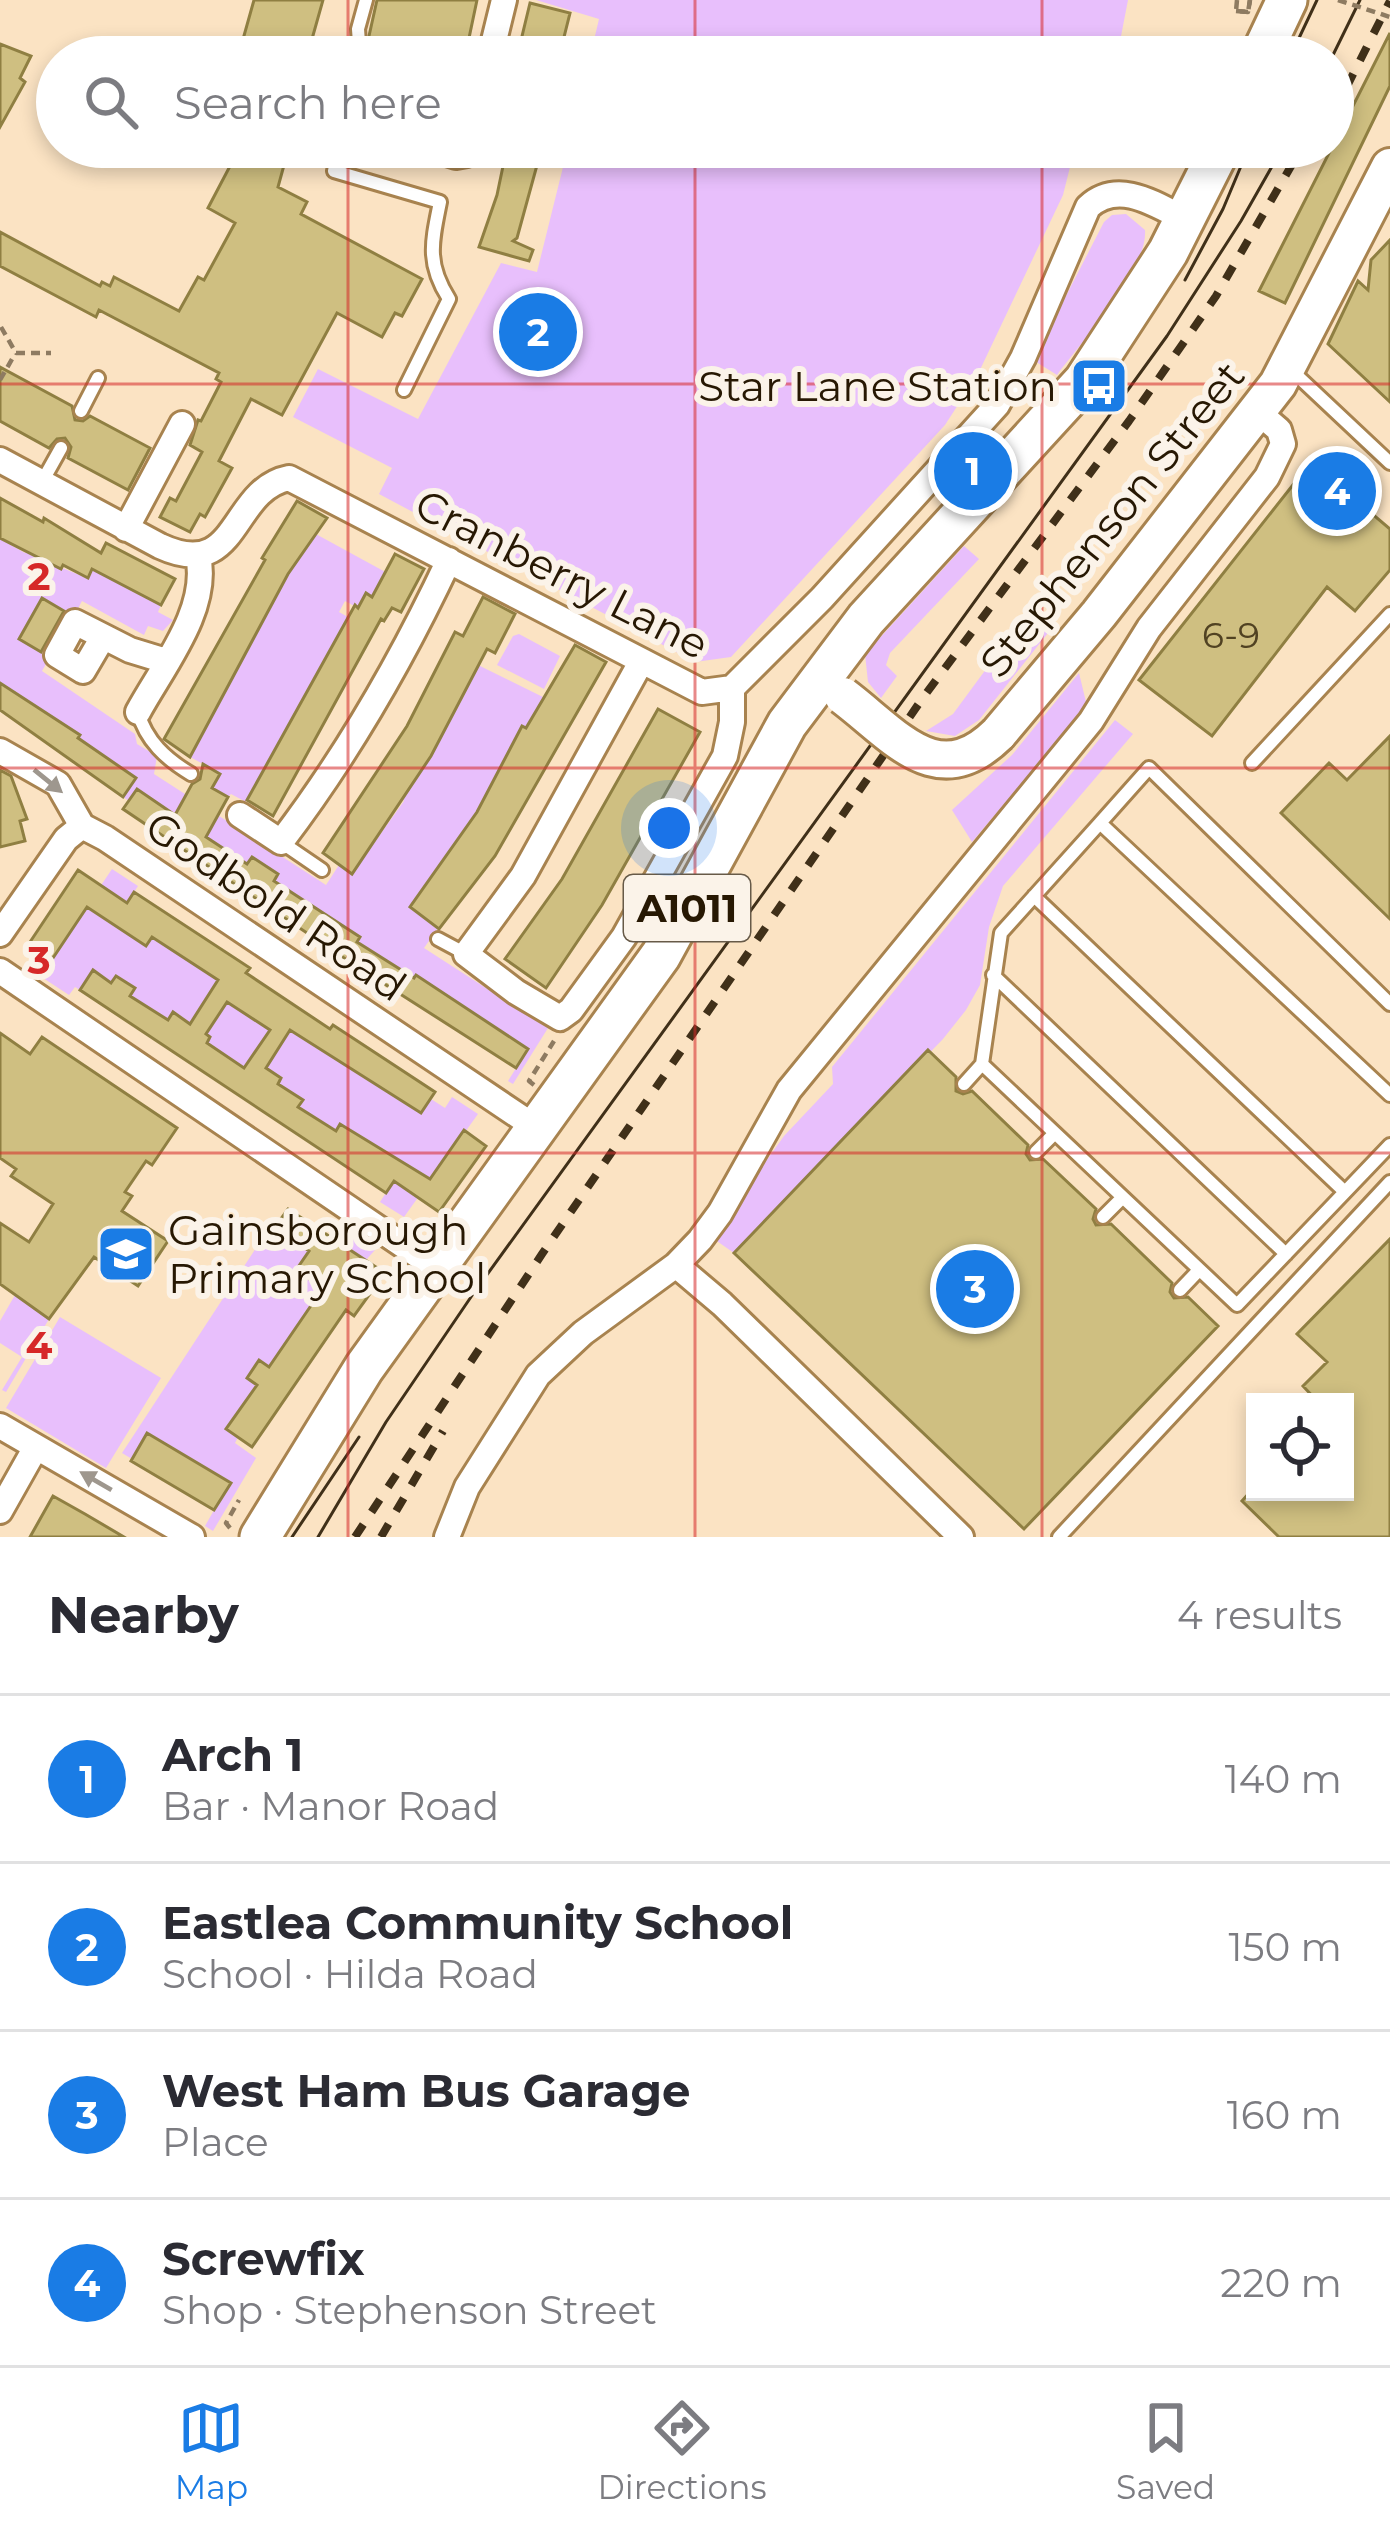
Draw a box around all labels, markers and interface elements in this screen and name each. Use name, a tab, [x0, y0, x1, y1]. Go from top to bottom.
search box	[36, 36, 1354, 168]
icon: search	[78, 69, 144, 135]
text: Search here	[174, 75, 442, 130]
pin: 2	[499, 287, 577, 377]
street label: Stephenson Street	[969, 351, 1255, 687]
bus stop icon: Star Lane Station	[1068, 355, 1130, 417]
place label: Star Lane Station	[698, 360, 1057, 412]
pin: 1	[934, 426, 1012, 516]
pin: 4	[1298, 446, 1376, 536]
street label: Cranberry Lane	[407, 478, 717, 670]
text: 2	[27, 552, 51, 600]
house number: 6-9	[1202, 613, 1260, 657]
one-way arrow	[32, 768, 63, 793]
your location	[639, 798, 699, 858]
street label: Godbold Road	[136, 800, 416, 1012]
road number: A1011	[624, 875, 750, 941]
text: 3	[26, 936, 51, 984]
place label: Gainsborough Primary School	[168, 1204, 486, 1304]
school or university icon: Gainsborough Primary School	[95, 1223, 157, 1285]
pin: 3	[936, 1244, 1014, 1334]
text: 4	[26, 1321, 53, 1369]
map controls	[1246, 1393, 1354, 1501]
button: locate	[1246, 1393, 1354, 1501]
one-way arrow	[79, 1472, 113, 1493]
text: Nearby	[48, 1584, 239, 1646]
text: 4 results	[1177, 1591, 1342, 1639]
text: Arch 1	[162, 1727, 303, 1782]
text: 1	[79, 1755, 95, 1803]
text: 140 m	[1225, 1755, 1342, 1803]
text: Bar · Manor Road	[162, 1782, 499, 1830]
text: Eastlea Community School	[162, 1895, 793, 1950]
text: 2	[75, 1923, 99, 1971]
text: 150 m	[1228, 1923, 1342, 1971]
text: School · Hilda Road	[162, 1950, 538, 1998]
text: West Ham Bus Garage	[162, 2063, 690, 2118]
text: 3	[75, 2091, 99, 2139]
text: 160 m	[1227, 2091, 1342, 2139]
text: Place	[162, 2118, 269, 2166]
text: Screwfix	[162, 2231, 365, 2286]
text: 4	[74, 2259, 100, 2307]
text: 220 m	[1220, 2259, 1342, 2307]
text: Shop · Stephenson Street	[162, 2286, 657, 2334]
tab: Map	[175, 2395, 248, 2507]
tab: Directions	[598, 2395, 767, 2507]
tab: Saved	[1116, 2395, 1215, 2507]

